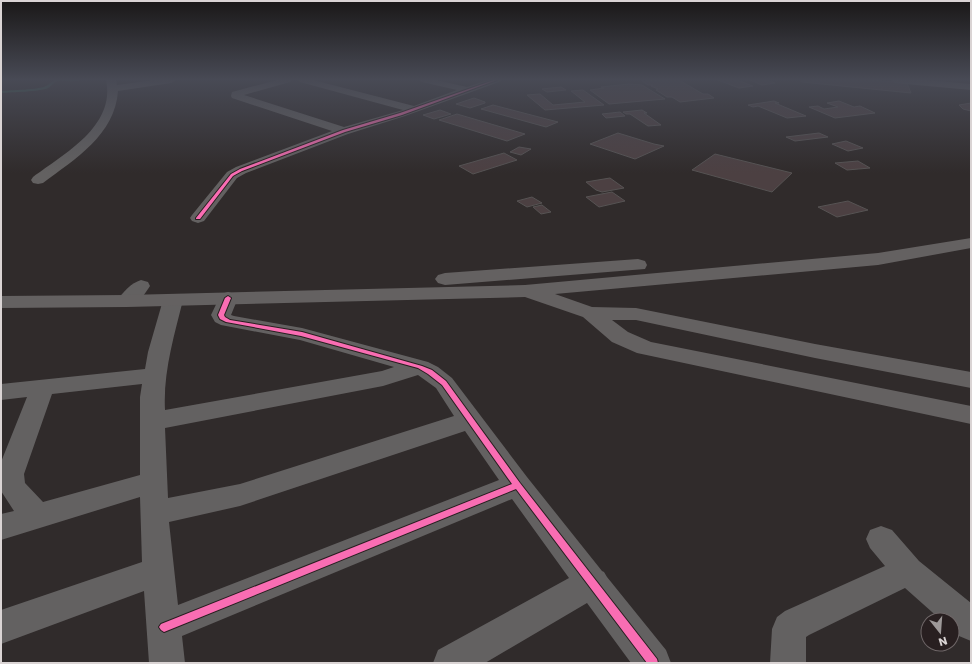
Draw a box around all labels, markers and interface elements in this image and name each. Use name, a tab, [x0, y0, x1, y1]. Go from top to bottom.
north arrow	[920, 612, 960, 652]
text: N	[937, 633, 949, 650]

